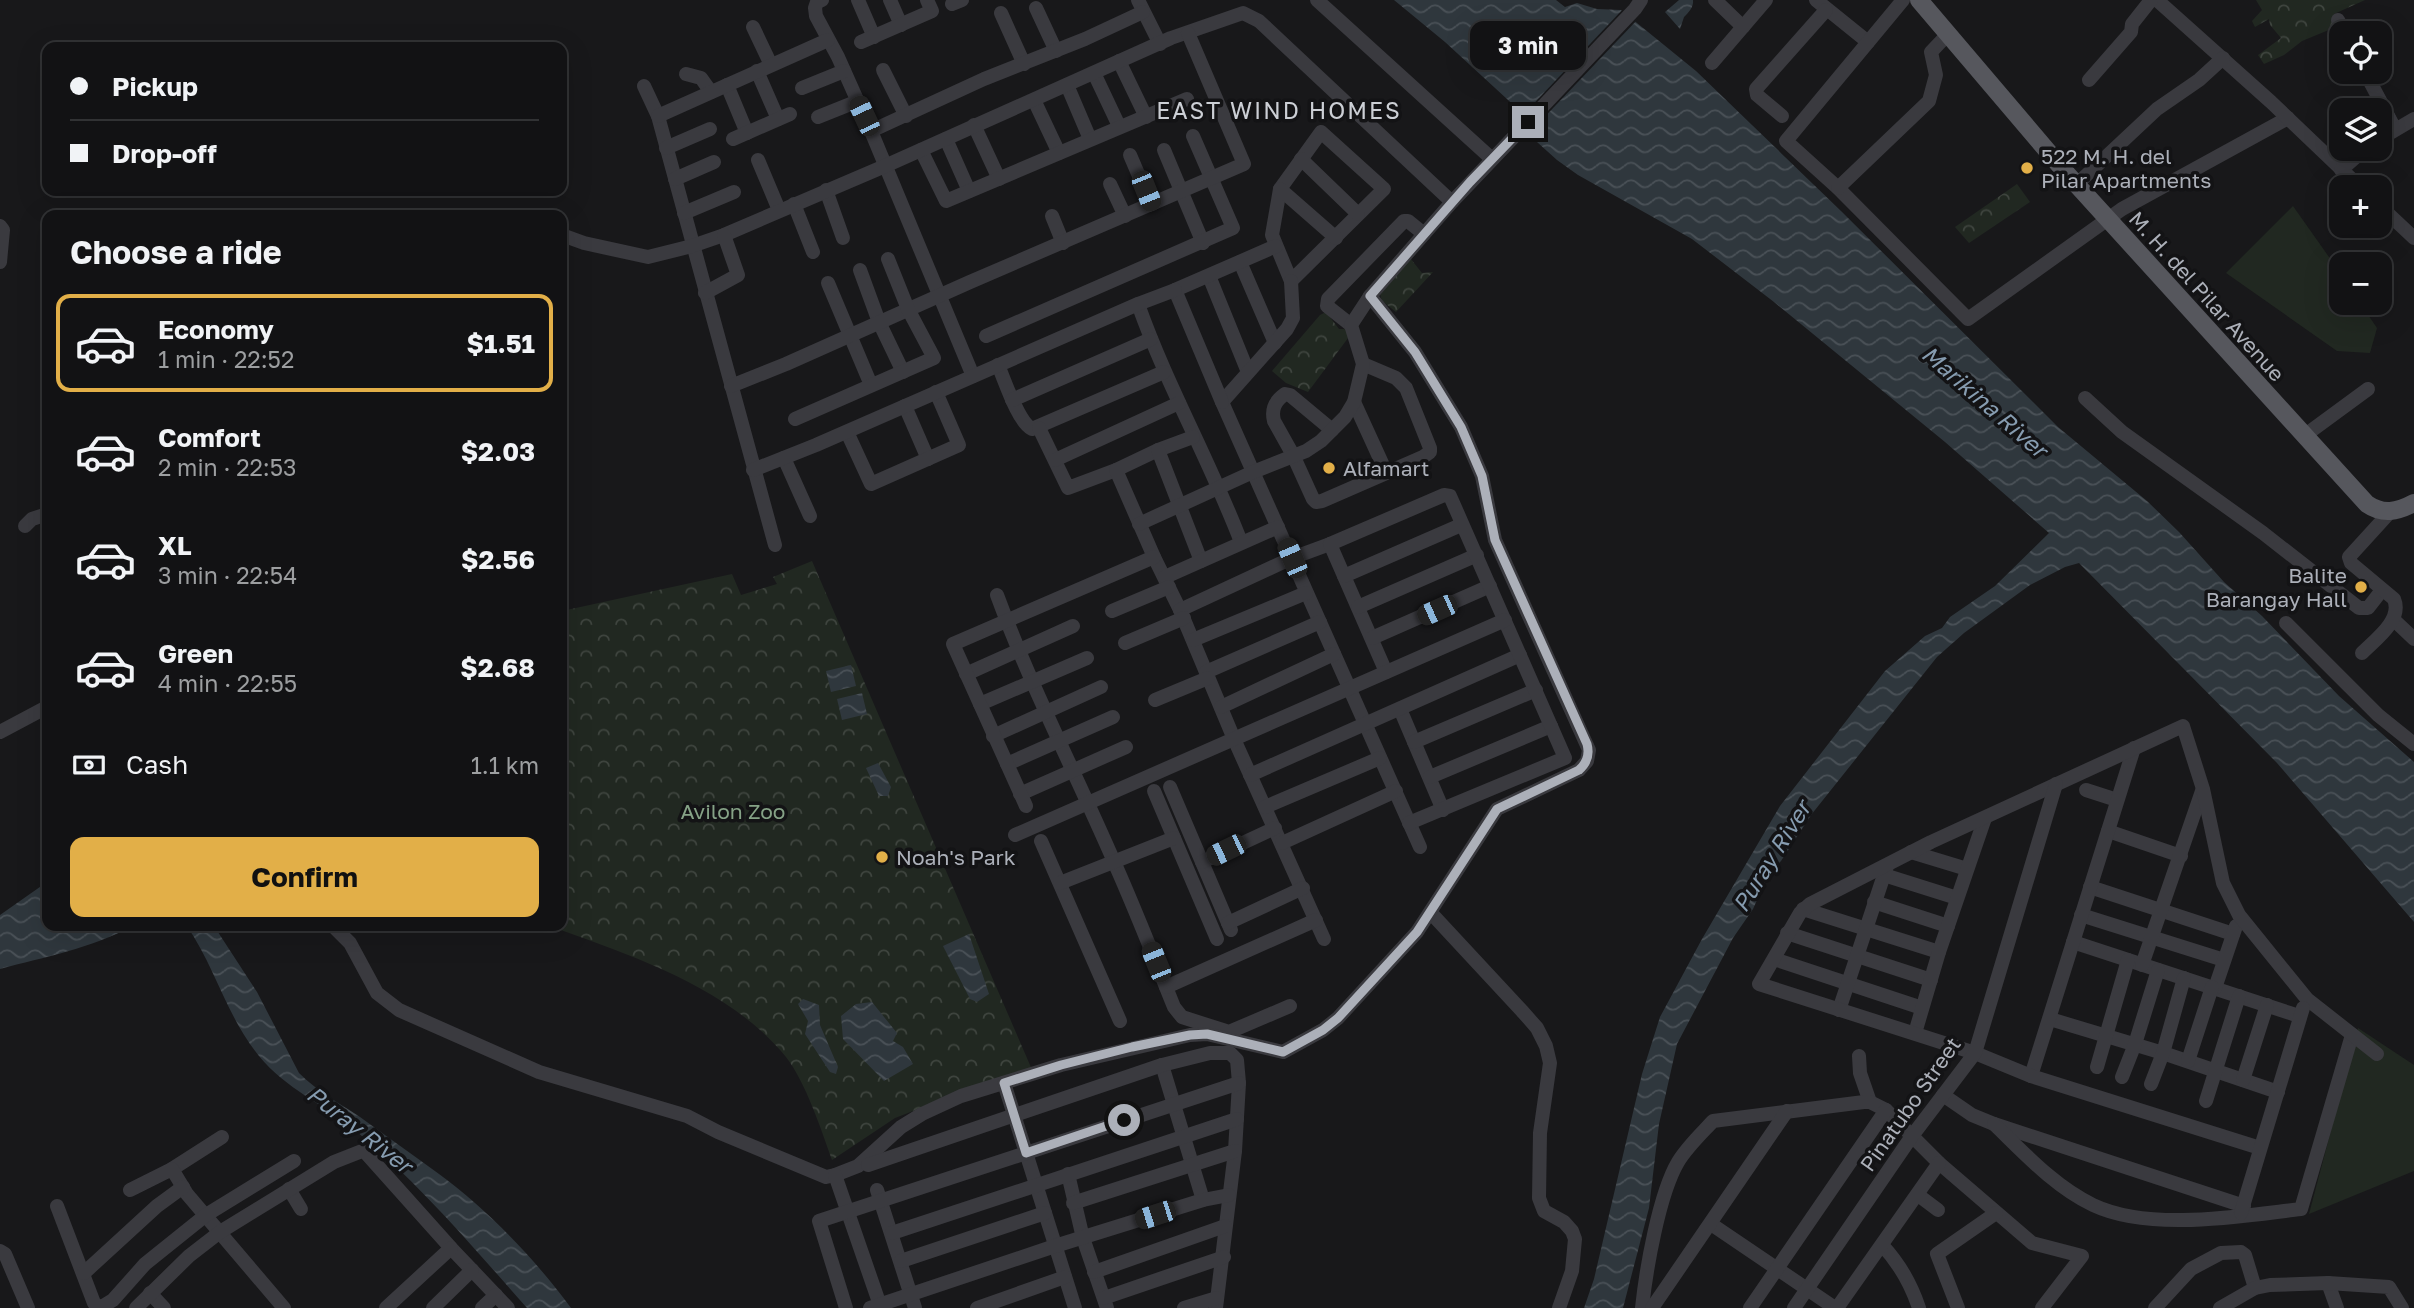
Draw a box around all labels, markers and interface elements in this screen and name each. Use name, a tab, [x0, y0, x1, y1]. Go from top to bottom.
callout: 3 min	[1470, 20, 1586, 69]
map controls	[2329, 21, 2392, 315]
button: locate	[2329, 21, 2392, 84]
text: 3 min	[1498, 31, 1558, 59]
text: Pickup	[112, 71, 198, 102]
car	[846, 93, 883, 139]
district label: EAST WIND HOMES	[1156, 96, 1402, 124]
button: layers	[2329, 98, 2392, 161]
route end	[1512, 106, 1544, 138]
text: Drop-off	[112, 138, 217, 169]
place label: 522 M. H. del Pilar Apartments	[2041, 143, 2211, 193]
marker: 522 M. H. del Pilar Apartments	[2019, 160, 2035, 176]
car	[1129, 168, 1164, 214]
button: +	[2329, 175, 2392, 238]
street label: M. H. del Pilar Avenue	[2124, 206, 2290, 386]
text: Choose a ride	[70, 233, 282, 271]
button: −	[2329, 252, 2392, 315]
icon: car	[74, 312, 137, 375]
text: Economy	[158, 314, 274, 345]
text: $1.51	[467, 328, 535, 359]
water label: Marikina River	[1917, 339, 2056, 465]
text: 1 min · 22:52	[158, 345, 294, 373]
icon: car	[74, 420, 137, 483]
text: Comfort	[158, 422, 261, 453]
text: $2.03	[461, 436, 535, 467]
text: 2 min · 22:53	[158, 453, 297, 481]
place label: Alfamart	[1343, 455, 1430, 481]
marker: Alfamart	[1321, 460, 1337, 476]
icon: car	[74, 528, 137, 591]
text: XL	[158, 530, 192, 561]
car	[1275, 535, 1310, 581]
text: $2.56	[461, 544, 535, 575]
text: 3 min · 22:54	[158, 561, 297, 589]
place label: Balite Barangay Hall	[2206, 562, 2347, 612]
marker: Balite Barangay Hall	[2353, 579, 2369, 595]
car	[1414, 592, 1461, 628]
icon: car	[74, 636, 137, 699]
text: Green	[158, 638, 233, 669]
text: $2.68	[460, 652, 535, 683]
text: 4 min · 22:55	[158, 669, 297, 697]
icon: cash	[70, 746, 108, 784]
text: Cash	[126, 749, 188, 780]
text: 1.1 km	[471, 751, 539, 779]
water label: Puray River	[1726, 793, 1818, 917]
park label: Avilon Zoo	[681, 798, 785, 824]
car	[1203, 831, 1250, 869]
button: Confirm	[70, 837, 539, 917]
place label: Noah's Park	[896, 844, 1016, 870]
marker: Noah's Park	[874, 849, 890, 865]
car	[1139, 939, 1174, 985]
street label: Pinatubo Street	[1854, 1032, 1966, 1176]
water label: Puray River	[302, 1079, 420, 1181]
route start	[1108, 1104, 1140, 1136]
car	[1132, 1199, 1179, 1231]

